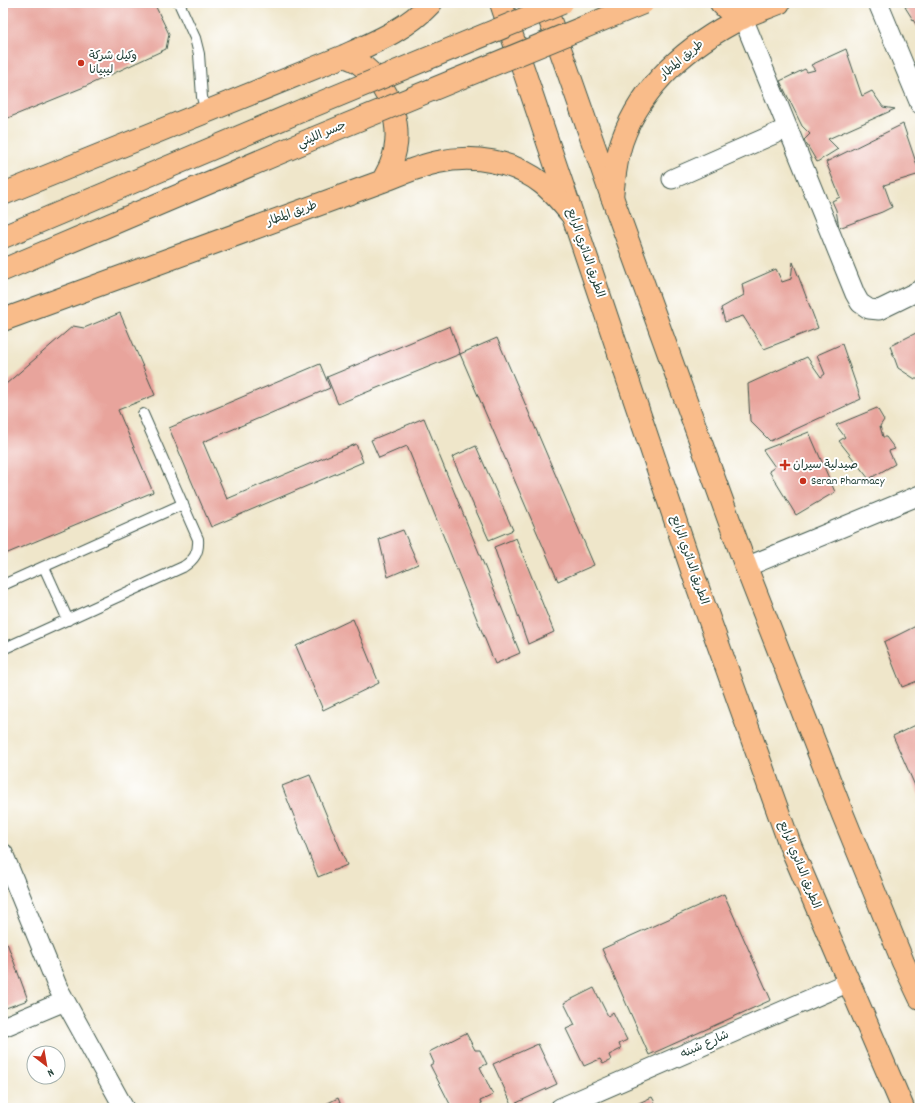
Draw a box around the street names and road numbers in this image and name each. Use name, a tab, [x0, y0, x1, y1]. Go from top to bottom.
street label: طريق المطار	[655, 36, 708, 84]
street label: جسر الليثي	[295, 117, 349, 154]
street label: طريق المطار	[263, 197, 320, 231]
street label: الطريق الدائري الرابع	[562, 206, 608, 300]
street label: الطريق الدائري الرابع	[666, 513, 712, 607]
street label: الطريق الدائري الرابع	[774, 818, 824, 912]
street label: شارع شبنه	[678, 1027, 732, 1063]

